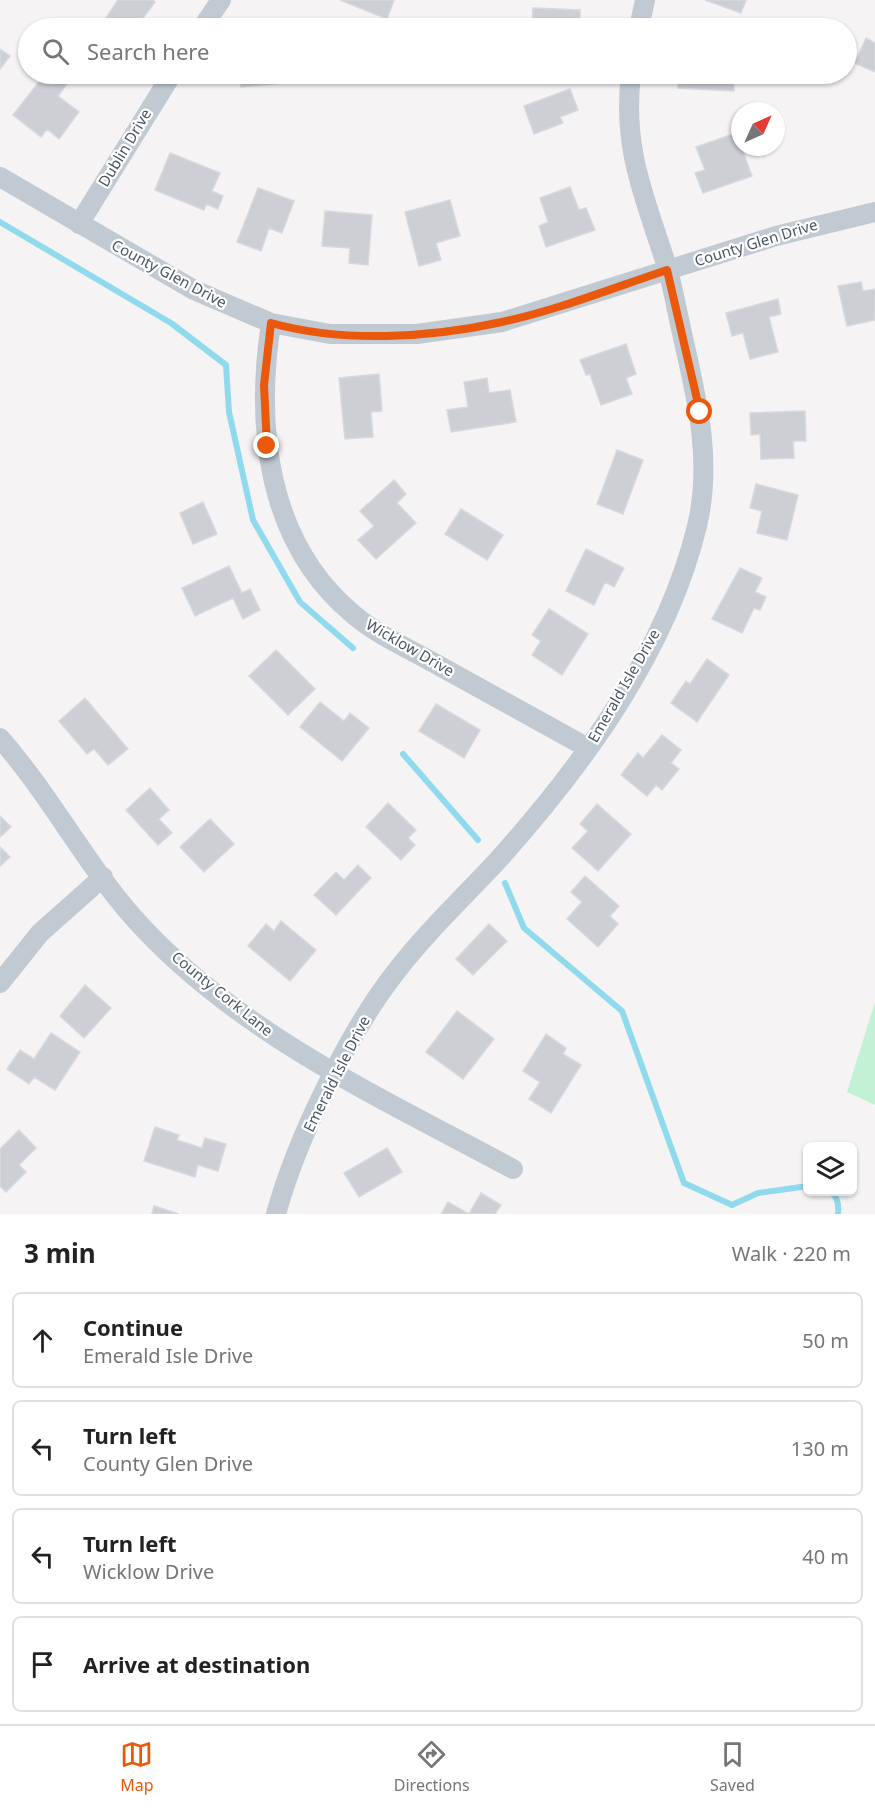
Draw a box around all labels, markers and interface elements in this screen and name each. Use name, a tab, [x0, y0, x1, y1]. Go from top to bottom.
search box	[18, 18, 857, 84]
icon: search	[39, 35, 72, 68]
text: Search here	[87, 36, 209, 66]
north arrow	[731, 102, 785, 156]
street label: Dublin Drive	[93, 105, 155, 190]
street label: County Glen Drive	[692, 214, 820, 270]
street label: County Glen Drive	[108, 234, 230, 312]
route start	[686, 398, 712, 424]
route end	[253, 432, 279, 458]
street label: Wicklow Drive	[363, 614, 458, 680]
street label: Emerald Isle Drive	[583, 625, 664, 746]
street label: County Cork Lane	[168, 946, 277, 1040]
street label: Emerald Isle Drive	[298, 1012, 374, 1135]
map controls	[803, 1142, 857, 1196]
button: layers	[803, 1142, 857, 1196]
text: 3 min	[24, 1235, 96, 1271]
text: Walk · 220 m	[732, 1240, 851, 1267]
text: Continue	[83, 1312, 183, 1342]
icon: ahead	[26, 1324, 59, 1357]
text: 50 m	[802, 1327, 849, 1354]
text: Emerald Isle Drive	[83, 1342, 253, 1369]
text: Turn left	[83, 1420, 177, 1450]
icon: left	[26, 1432, 59, 1465]
text: 130 m	[791, 1435, 849, 1462]
text: County Glen Drive	[83, 1450, 253, 1477]
text: Turn left	[83, 1528, 177, 1558]
icon: left	[26, 1540, 59, 1573]
text: 40 m	[802, 1543, 849, 1570]
text: Wicklow Drive	[83, 1558, 214, 1585]
icon: arrive	[26, 1648, 59, 1681]
text: Arrive at destination	[83, 1649, 310, 1679]
tab: Map	[120, 1738, 153, 1796]
tab: Directions	[394, 1738, 470, 1796]
tab: Saved	[710, 1738, 755, 1796]

